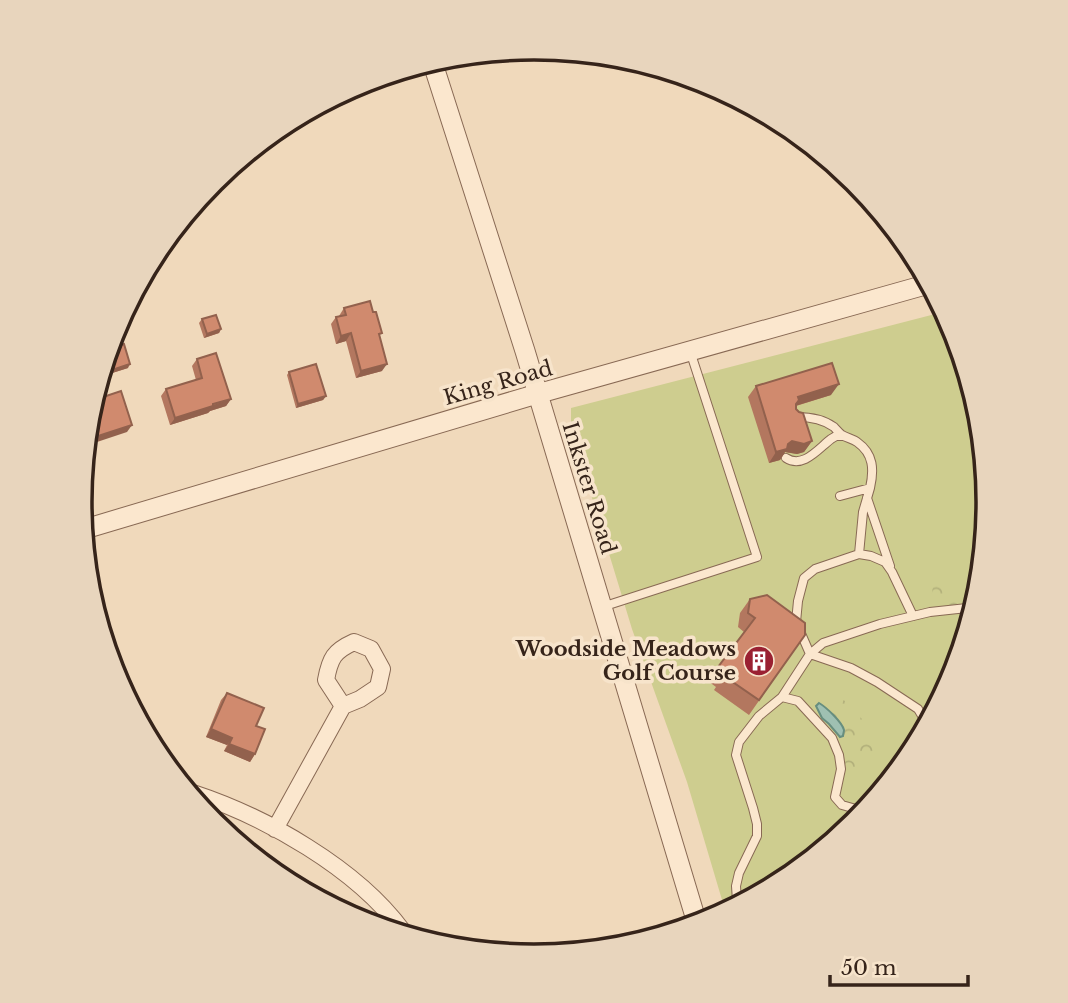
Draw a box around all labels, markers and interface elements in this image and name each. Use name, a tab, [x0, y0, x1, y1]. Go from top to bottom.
street label: King Road	[440, 355, 556, 411]
street label: Inkster Road	[557, 419, 621, 557]
place label: Woodside Meadows Golf Course	[515, 636, 736, 686]
building icon: Woodside Meadows Golf Course	[742, 644, 776, 678]
scale bar	[830, 944, 968, 988]
text: 50 m	[841, 955, 897, 981]

